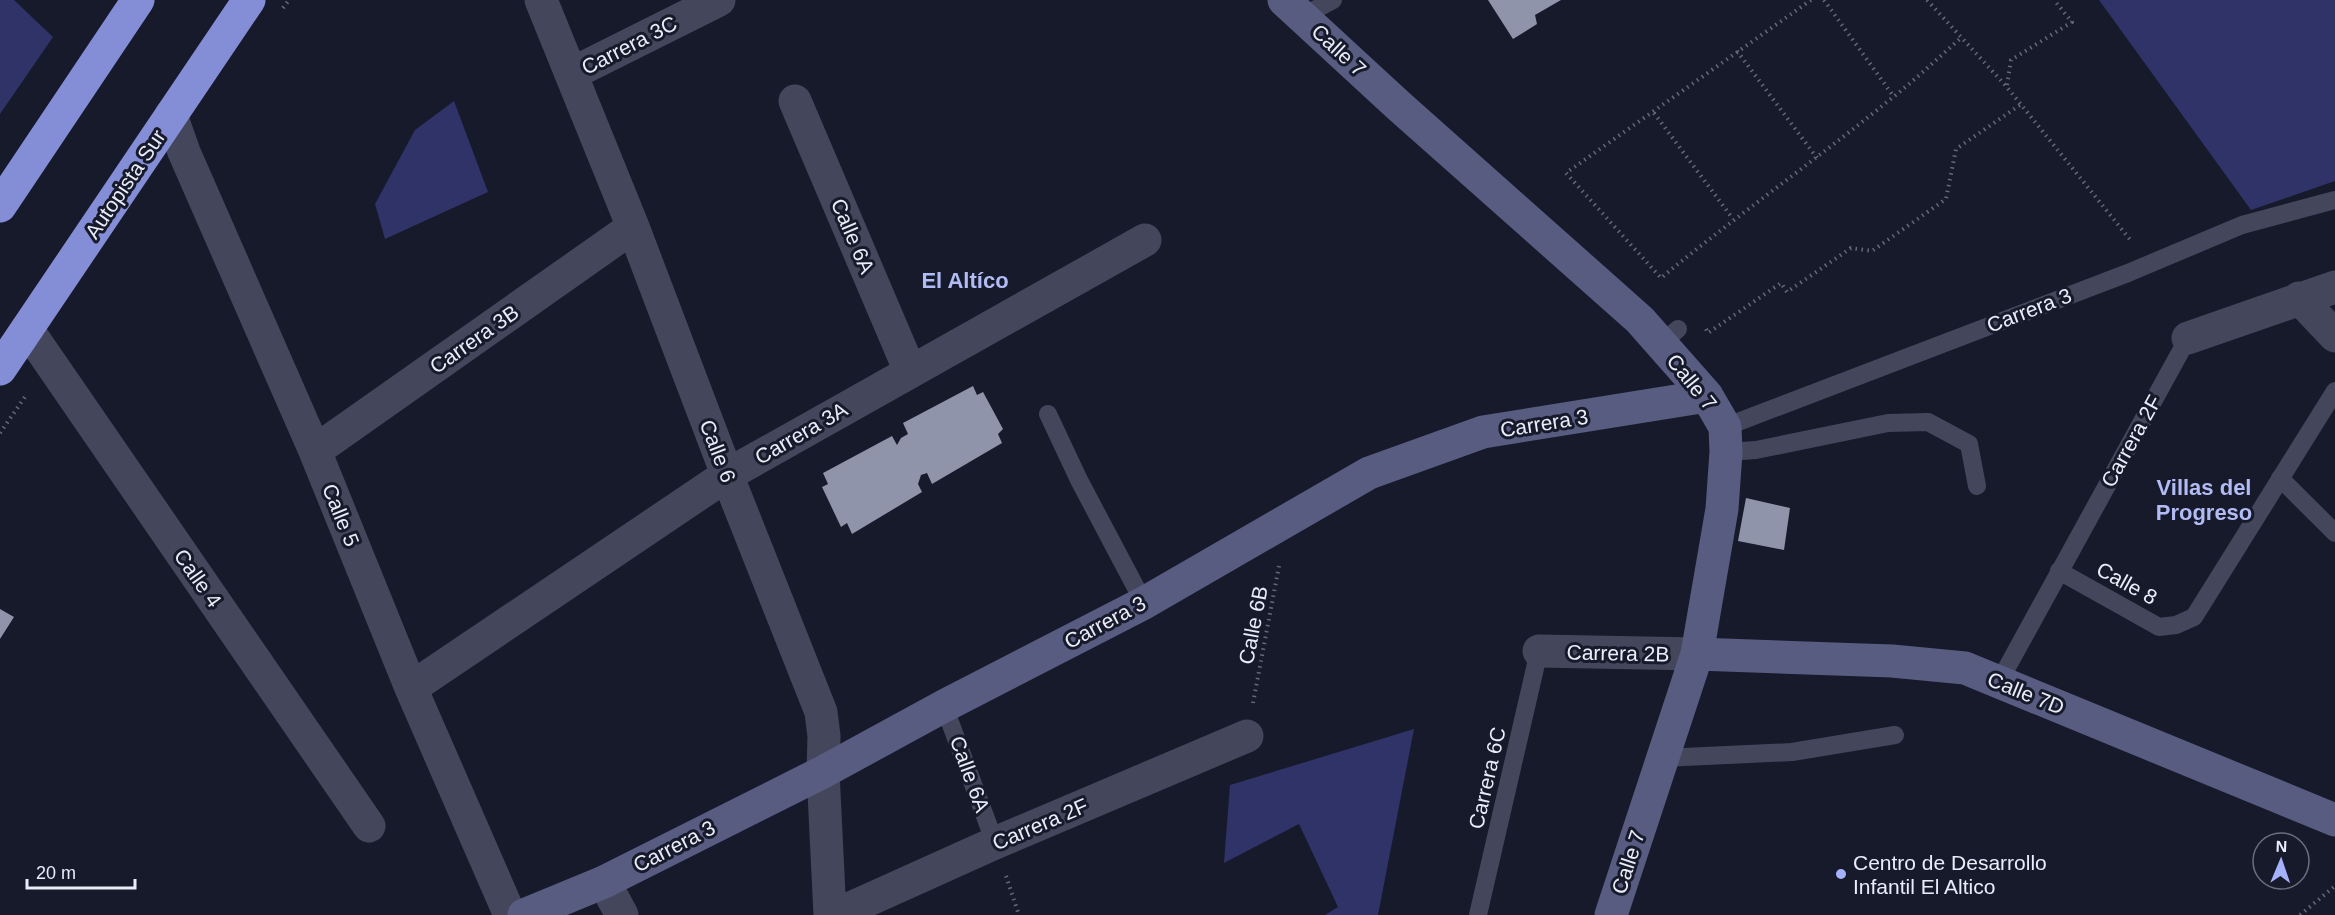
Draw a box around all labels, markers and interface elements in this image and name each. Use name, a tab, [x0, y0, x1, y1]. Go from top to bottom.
street label: Carrera 3C	[578, 11, 680, 79]
street label: Calle 7	[1307, 19, 1371, 81]
street label: Autopista Sur	[80, 125, 170, 243]
street label: Calle 6A	[827, 195, 879, 277]
district label: El Altíco	[921, 268, 1009, 293]
street label: Carrera 3	[1983, 283, 2075, 337]
street label: Carrera 3B	[425, 300, 523, 378]
street label: Calle 7	[1662, 349, 1722, 415]
street label: Carrera 2F	[2096, 391, 2166, 491]
street label: Carrera 3A	[751, 397, 851, 469]
street label: Carrera 3	[1498, 405, 1590, 441]
street label: Calle 6	[696, 416, 740, 486]
district label: Villas del Progreso	[2156, 475, 2252, 525]
street label: Calle 5	[318, 480, 364, 550]
street label: Calle 4	[170, 545, 226, 612]
street label: Calle 8	[2093, 557, 2161, 609]
street label: Calle 6B	[1234, 584, 1272, 666]
street label: Carrera 3	[1060, 591, 1150, 653]
street label: Carrera 2B	[1566, 641, 1670, 665]
street label: Calle 7D	[1984, 667, 2068, 719]
street label: Carrera 6C	[1464, 725, 1510, 831]
street label: Calle 6A	[946, 733, 994, 815]
street label: Carrera 2F	[989, 794, 1091, 854]
street label: Carrera 3	[629, 816, 719, 876]
street label: Calle 7	[1607, 827, 1649, 897]
north arrow	[2251, 831, 2311, 891]
text: N	[2275, 838, 2288, 855]
place label: Centro de Desarrollo Infantil El Altico	[1853, 851, 2047, 898]
scale bar	[27, 852, 135, 890]
text: 20 m	[36, 863, 76, 883]
marker: Centro de Desarrollo Infantil El Altico	[1834, 867, 1848, 881]

